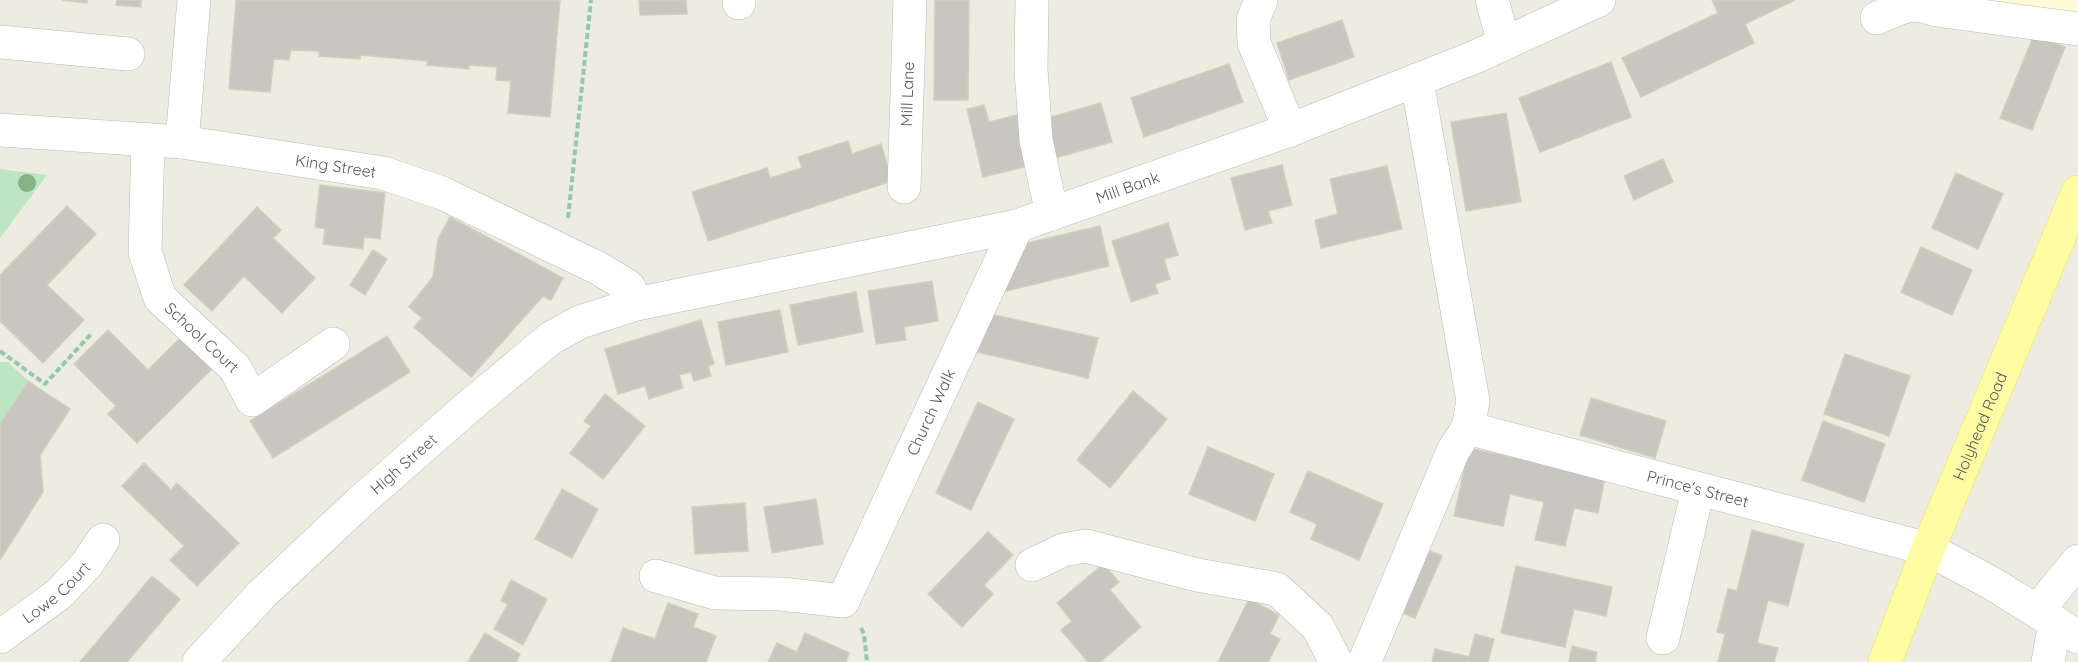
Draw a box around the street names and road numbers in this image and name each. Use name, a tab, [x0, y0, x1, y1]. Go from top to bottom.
street label: Mill Lane	[896, 61, 918, 127]
street label: King Street	[294, 150, 378, 182]
street label: Mill Bank	[1093, 167, 1162, 208]
street label: School Court	[161, 298, 244, 377]
street label: Church Walk	[902, 366, 959, 459]
street label: Holyhead Road	[1948, 369, 2011, 483]
street label: High Street	[366, 429, 441, 498]
street label: Prince's Street	[1645, 465, 1751, 511]
street label: Lowe Court	[18, 557, 94, 627]

